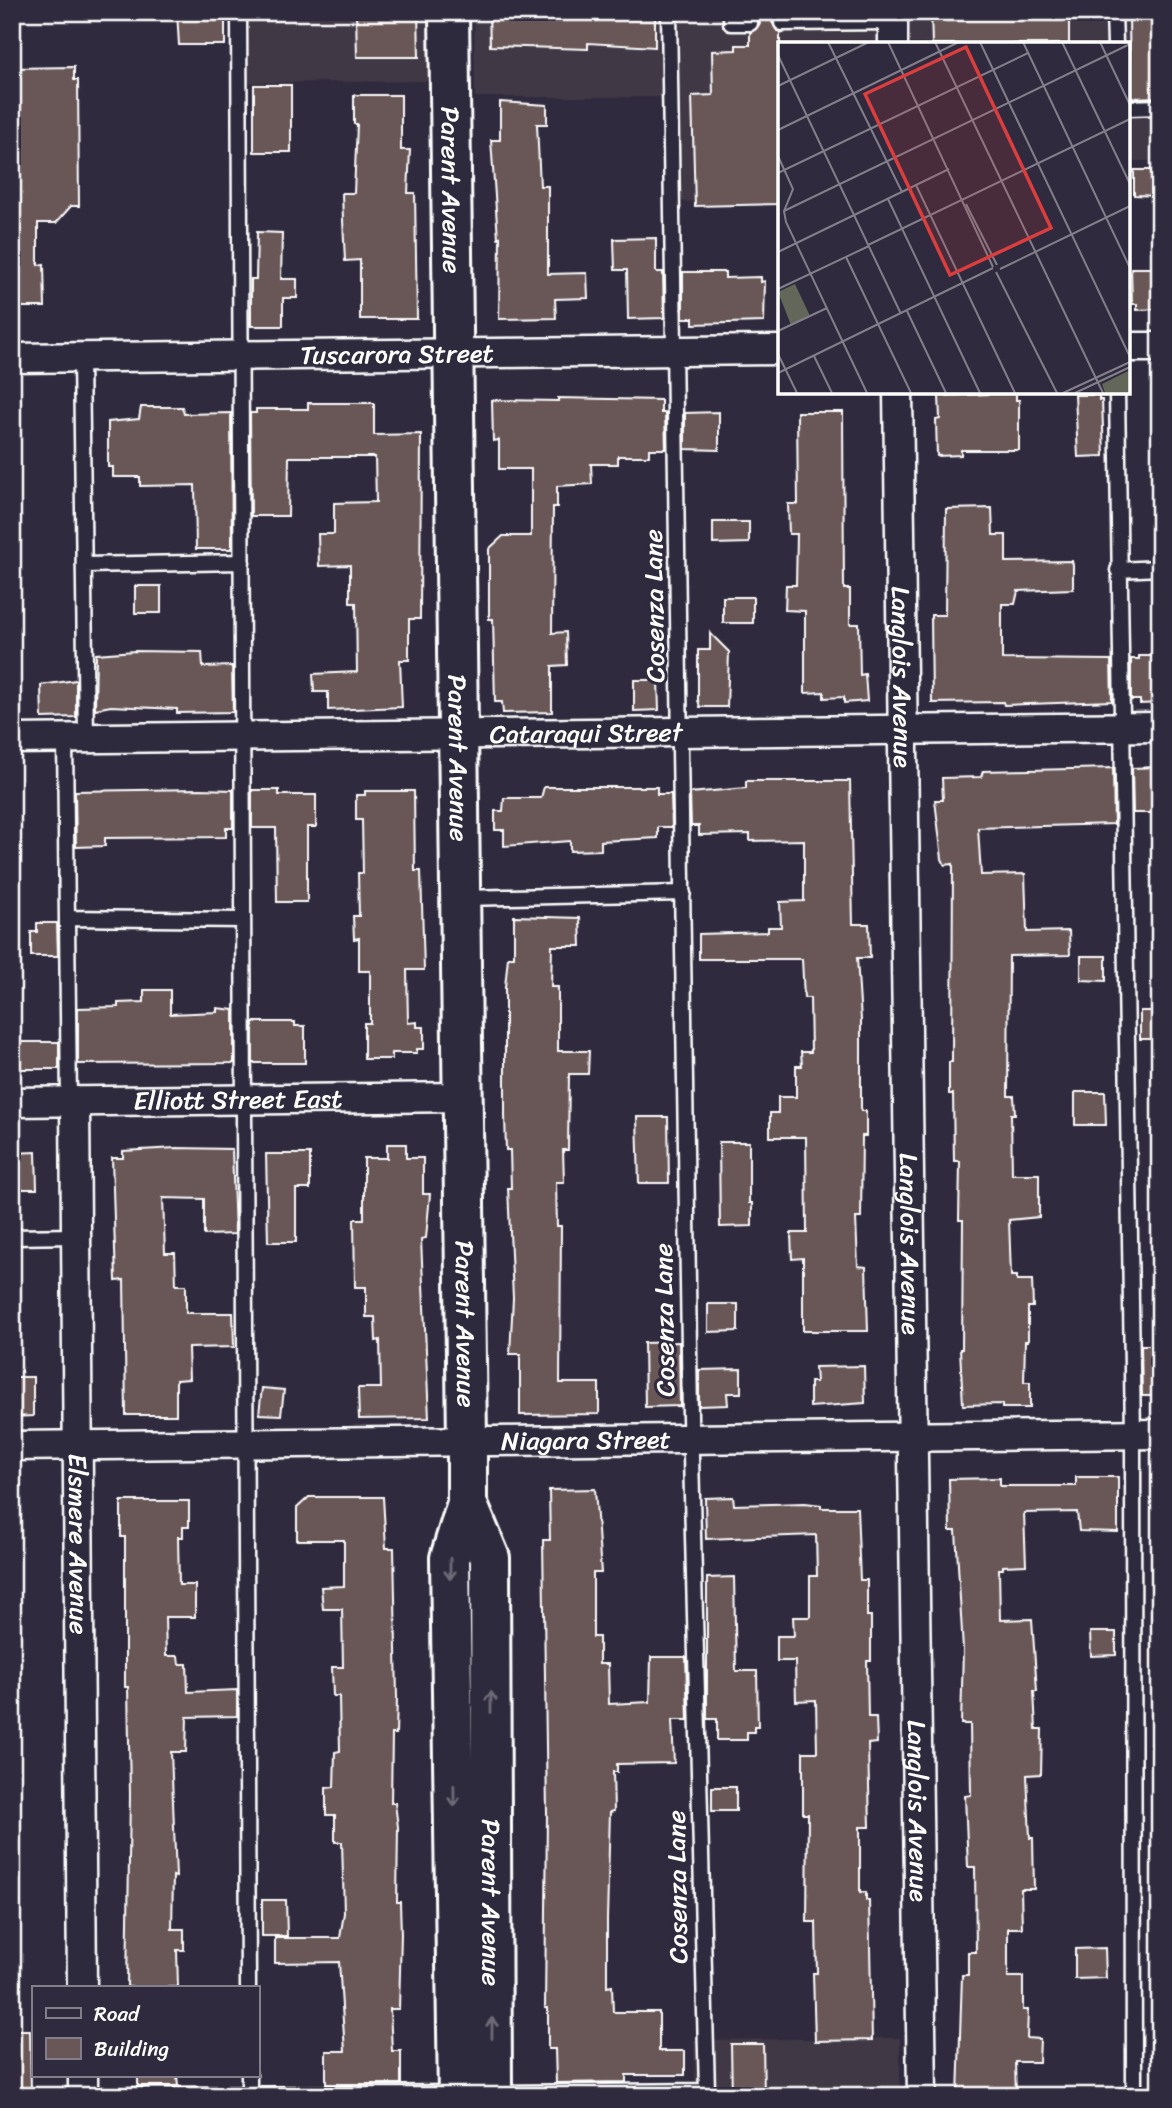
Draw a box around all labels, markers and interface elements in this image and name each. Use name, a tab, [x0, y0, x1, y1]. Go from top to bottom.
inset map	[778, 42, 1130, 394]
street label: Parent Avenue	[427, 106, 475, 274]
street label: Tuscarora Street	[300, 330, 494, 378]
street label: Cosenza Lane	[630, 529, 678, 683]
street label: Langlois Avenue	[878, 586, 926, 769]
street label: Parent Avenue	[434, 674, 482, 842]
street label: Cataraqui Street	[489, 709, 684, 757]
street label: Elliott Street East	[133, 1075, 343, 1124]
street label: Langlois Avenue	[886, 1153, 934, 1336]
street label: Parent Avenue	[441, 1240, 490, 1408]
street label: Cosenza Lane	[640, 1243, 688, 1397]
street label: Niagara Street	[501, 1416, 671, 1464]
street label: Elsmere Avenue	[55, 1453, 102, 1635]
one-way arrow	[443, 1557, 457, 1580]
one-way arrow	[484, 1691, 498, 1714]
street label: Langlois Avenue	[894, 1720, 942, 1903]
one-way arrow	[447, 1784, 461, 1807]
street label: Cosenza Lane	[653, 1810, 701, 1964]
street label: Parent Avenue	[468, 1819, 515, 1986]
legend	[32, 1986, 259, 2076]
text: Road	[94, 1995, 141, 2033]
one-way arrow	[485, 2016, 499, 2039]
text: Building	[94, 2030, 170, 2068]

